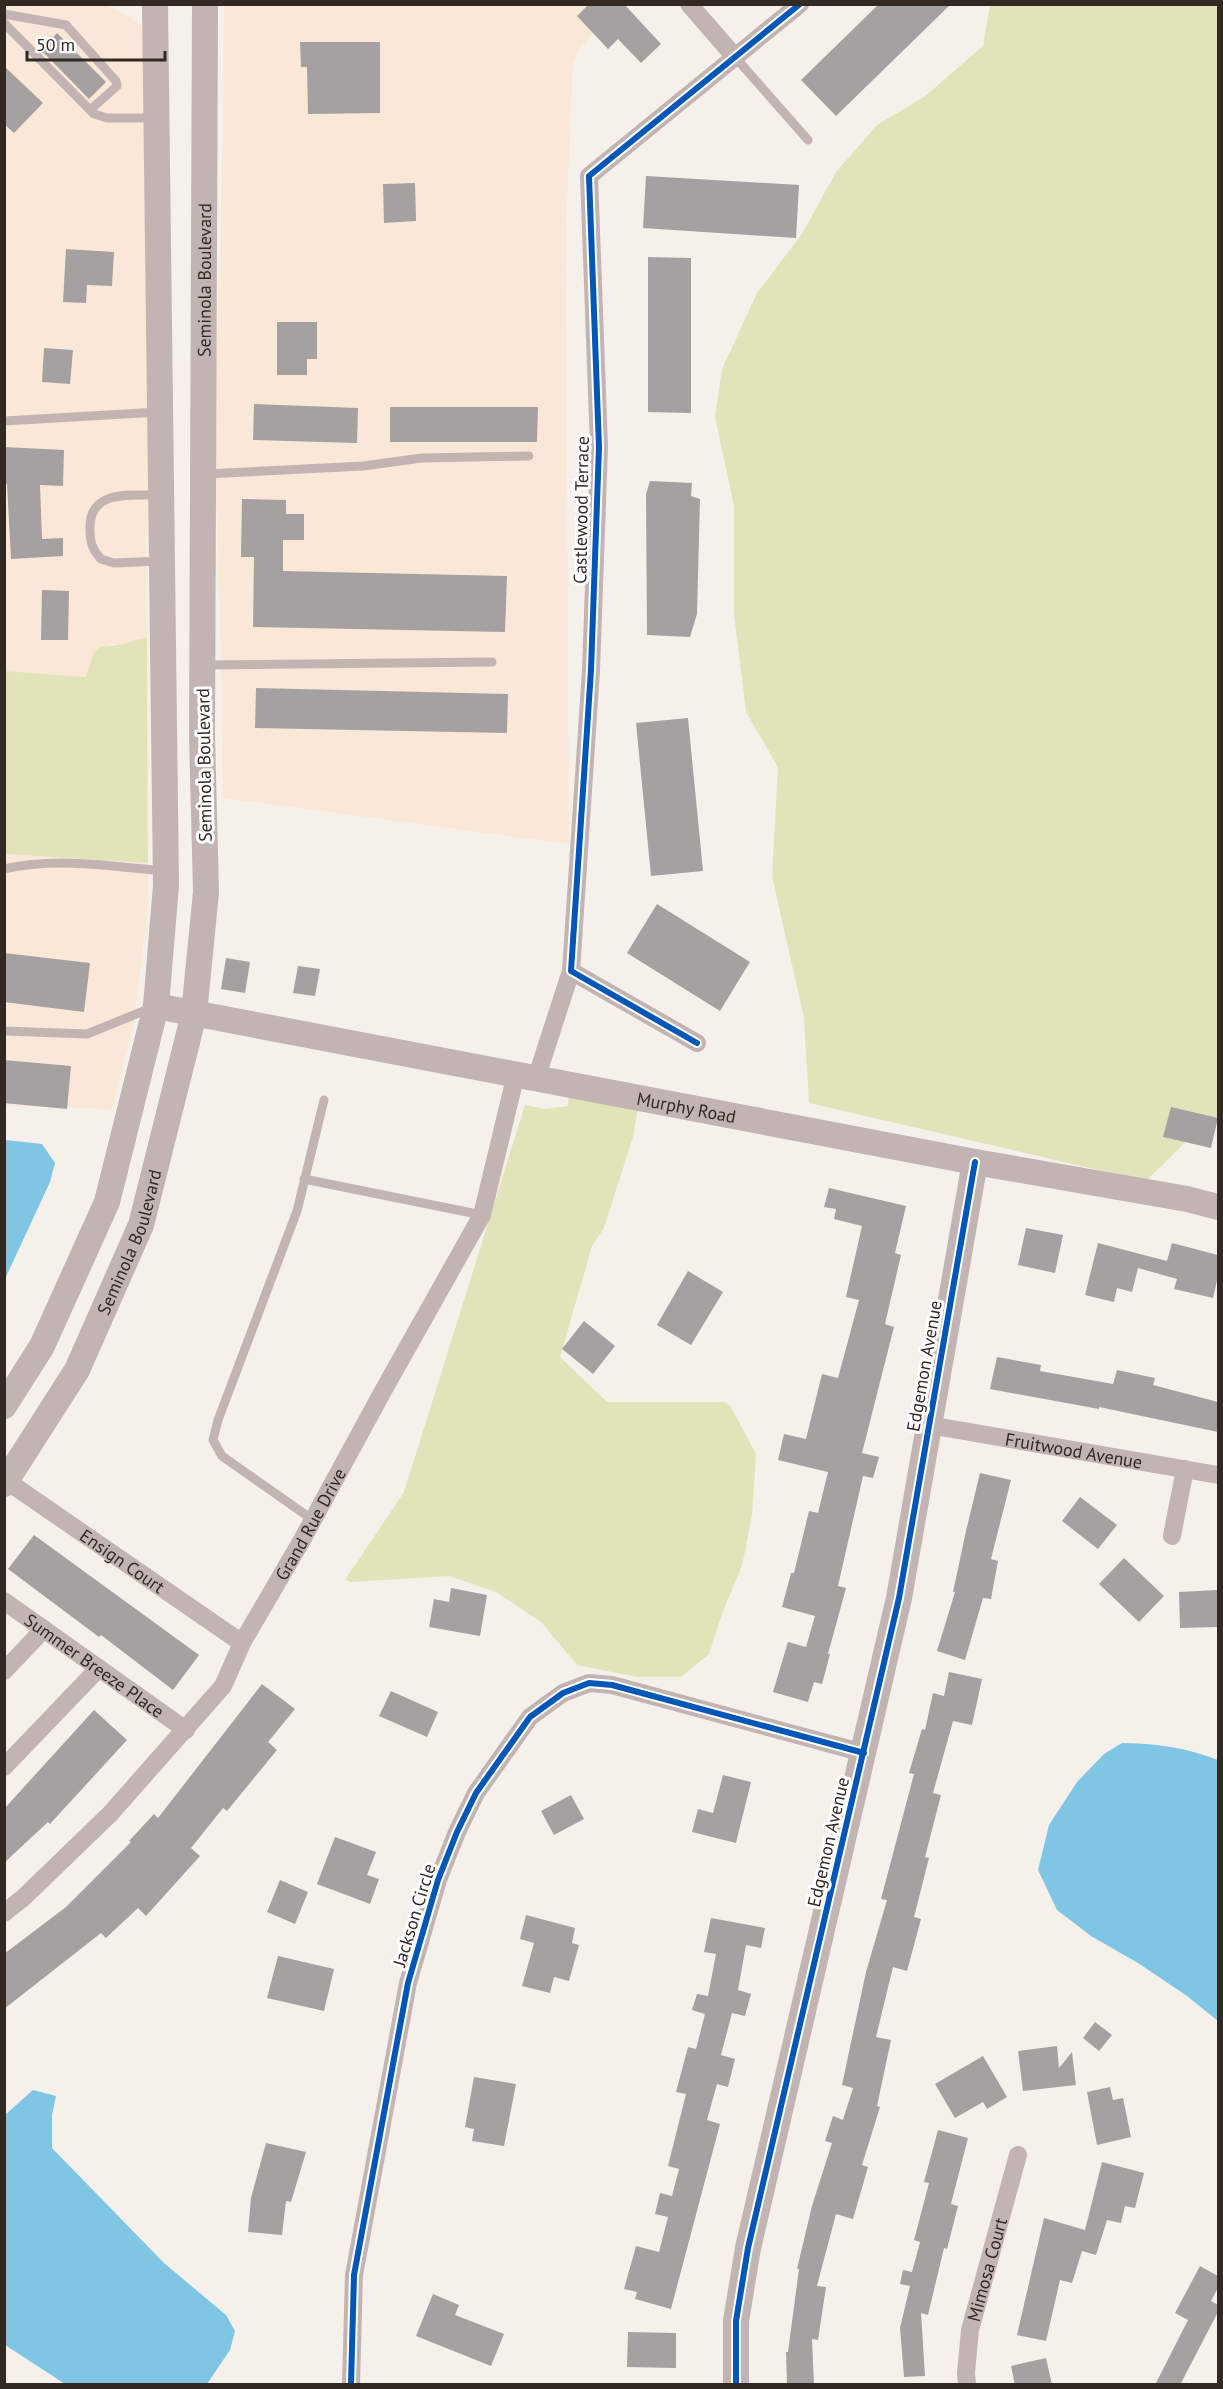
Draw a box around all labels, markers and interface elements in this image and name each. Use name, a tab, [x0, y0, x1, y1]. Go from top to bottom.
scale bar	[27, 24, 165, 62]
text: 50 m	[36, 33, 75, 56]
street label: Seminola Boulevard	[192, 203, 216, 357]
street label: Castlewood Terrace	[568, 436, 594, 584]
street label: Seminola Boulevard	[191, 688, 217, 842]
street label: Murphy Road	[635, 1086, 738, 1128]
street label: Seminola Boulevard	[91, 1167, 166, 1318]
street label: Edgemon Avenue	[901, 1299, 947, 1433]
street label: Fruitwood Avenue	[1004, 1427, 1144, 1473]
street label: Grand Rue Drive	[270, 1464, 351, 1584]
street label: Ensign Court	[76, 1523, 169, 1598]
street label: Summer Breeze Place	[20, 1608, 169, 1723]
street label: Edgemon Avenue	[802, 1775, 854, 1909]
street label: Jackson Circle	[387, 1861, 441, 1970]
street label: Mimosa Court	[961, 2215, 1012, 2324]

